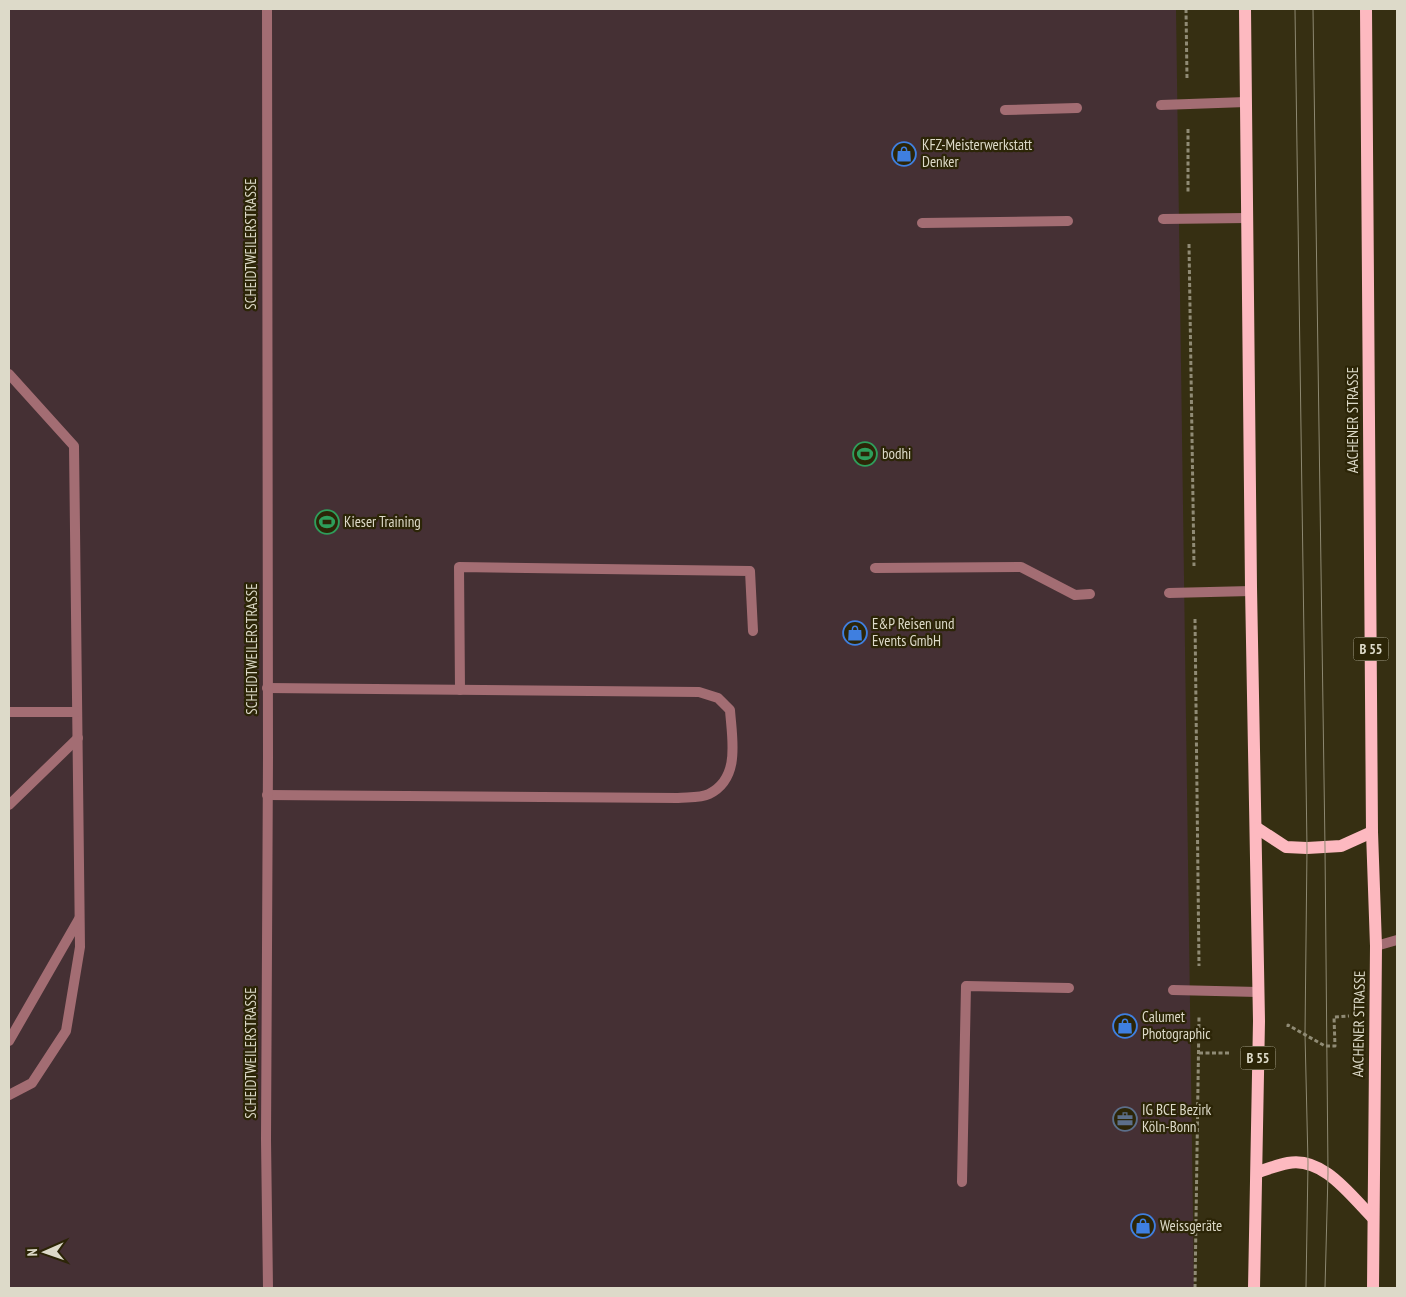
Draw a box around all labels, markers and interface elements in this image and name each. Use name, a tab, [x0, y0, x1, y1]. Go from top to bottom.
place label: KFZ-Meisterwerkstatt Denker	[922, 135, 1032, 171]
shop icon: KFZ-Meisterwerkstatt Denker	[891, 141, 917, 167]
street label: SCHEIDTWEILERSTRASSE	[241, 178, 260, 310]
street label: AACHENER STRASSE	[1343, 367, 1362, 473]
sports icon: bodhi	[852, 441, 878, 467]
place label: bodhi	[882, 444, 911, 463]
sports icon: Kieser Training	[314, 509, 340, 535]
place label: Kieser Training	[344, 512, 421, 531]
street label: SCHEIDTWEILERSTRASSE	[242, 583, 261, 715]
place label: E&P Reisen und Events GmbH	[872, 614, 954, 650]
shop icon: E&P Reisen und Events GmbH	[842, 620, 868, 646]
road number: B 55	[1354, 638, 1388, 661]
street label: AACHENER STRASSE	[1348, 971, 1369, 1077]
street label: SCHEIDTWEILERSTRASSE	[241, 987, 260, 1119]
place label: Calumet Photographic	[1142, 1007, 1211, 1043]
shop icon: Calumet Photographic	[1112, 1013, 1138, 1039]
road number: B 55	[1240, 1046, 1276, 1070]
place label: IG BCE Bezirk Köln-Bonn	[1142, 1100, 1212, 1136]
office icon: IG BCE Bezirk Köln-Bonn	[1112, 1106, 1138, 1132]
shop icon: Weissgeräte	[1130, 1213, 1156, 1239]
place label: Weissgeräte	[1160, 1216, 1222, 1235]
north arrow	[20, 1227, 70, 1277]
text: N	[23, 1248, 41, 1257]

